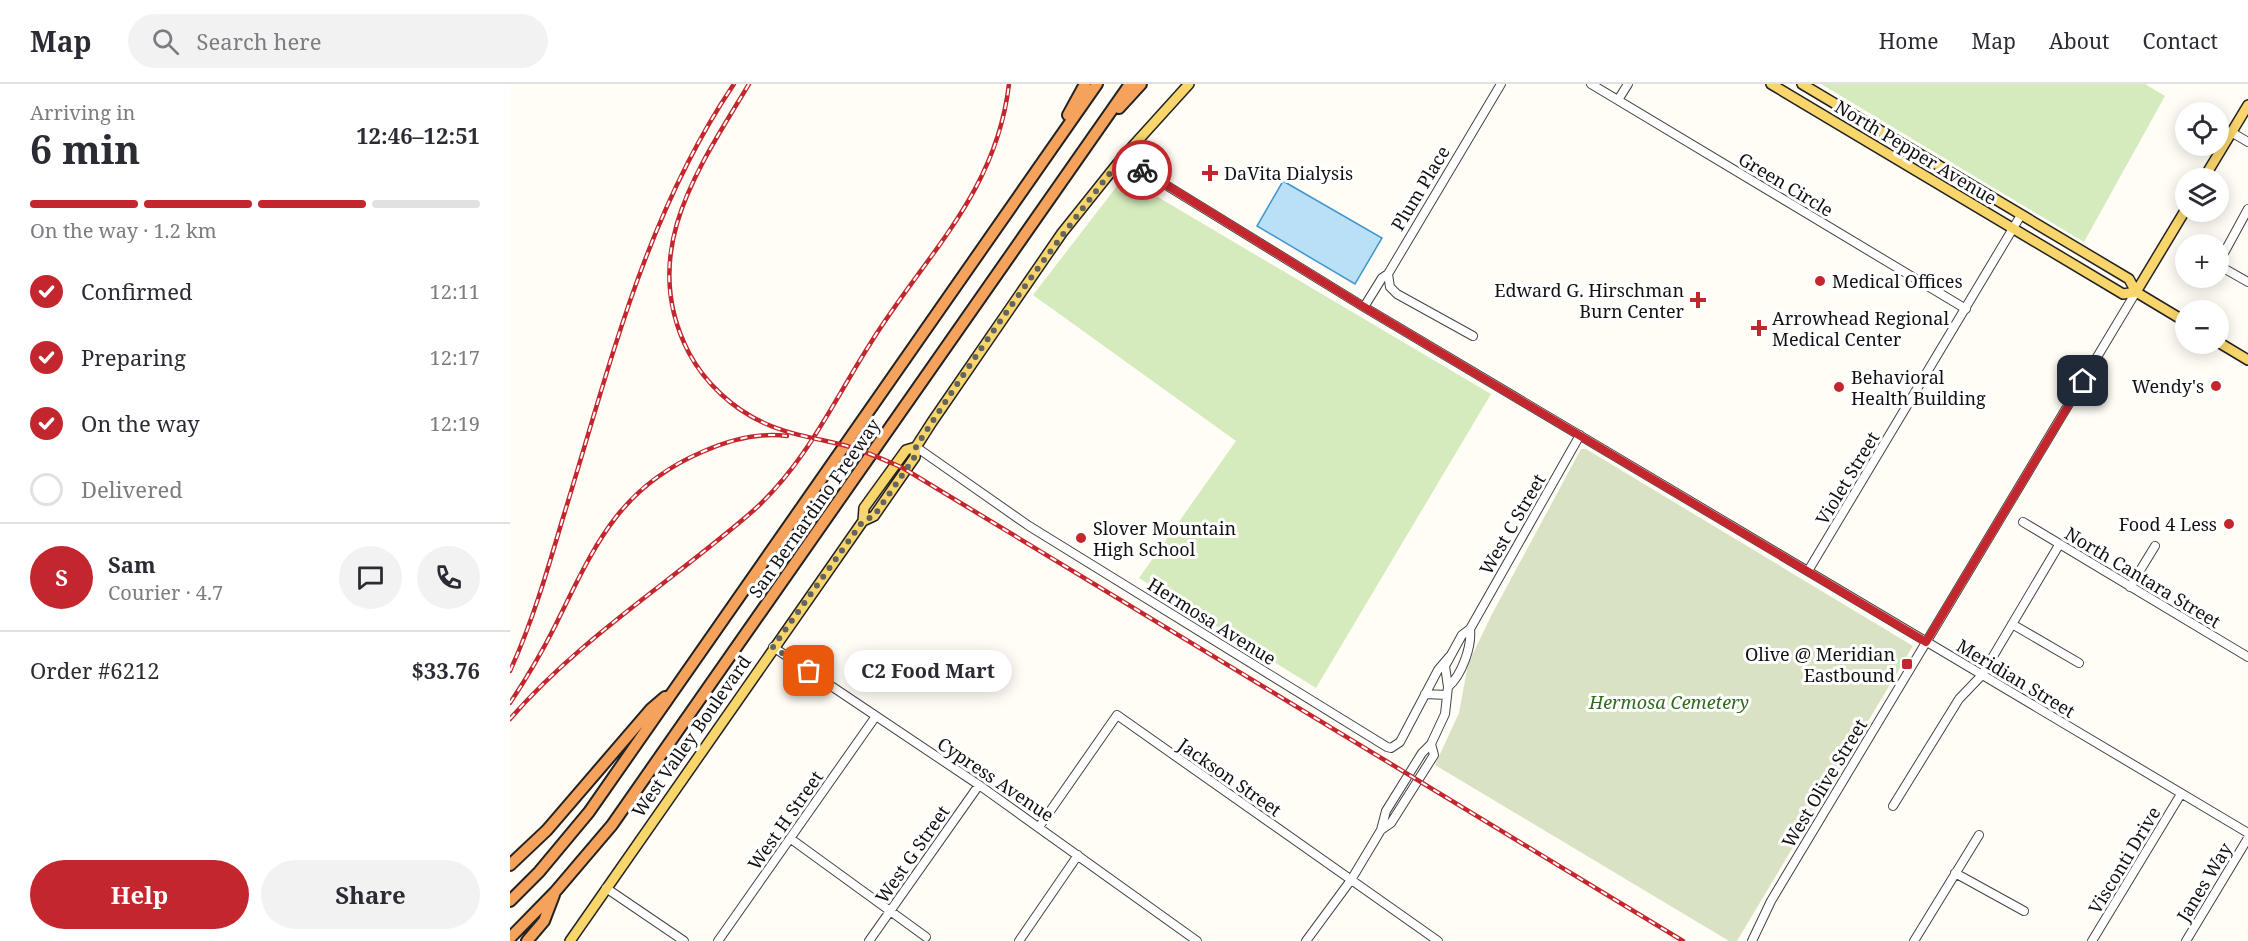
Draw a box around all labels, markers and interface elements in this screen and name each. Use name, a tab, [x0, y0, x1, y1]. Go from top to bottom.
search box	[128, 14, 548, 68]
text: Map	[30, 22, 92, 60]
icon: search	[149, 25, 182, 58]
text: Search here	[197, 26, 321, 56]
text: Home	[1879, 27, 1939, 55]
text: Map	[1972, 27, 2016, 55]
text: About	[2049, 27, 2110, 55]
text: Contact	[2143, 27, 2218, 55]
street label: North Pepper Avenue	[1831, 94, 2001, 210]
text: Arriving in	[30, 99, 135, 126]
map controls	[2175, 102, 2229, 354]
button: locate	[2175, 102, 2229, 156]
text: 12:46–12:51	[356, 120, 480, 150]
text: 6 min	[30, 122, 140, 175]
courier	[1112, 140, 1172, 200]
street label: Plum Place	[1385, 141, 1455, 235]
street label: Green Circle	[1734, 146, 1838, 222]
icon: bike	[1126, 154, 1159, 187]
place label: DaVita Dialysis	[1224, 161, 1353, 185]
marker: DaVita Dialysis	[1201, 164, 1219, 182]
button: layers	[2175, 168, 2229, 222]
text: On the way · 1.2 km	[30, 217, 217, 244]
button: +	[2175, 234, 2229, 288]
place label: Medical Offices	[1832, 269, 1963, 293]
marker: Medical Offices	[1813, 274, 1827, 288]
icon: check	[30, 275, 63, 308]
text: Confirmed	[81, 276, 192, 306]
text: 12:11	[430, 278, 480, 305]
place label: Edward G. Hirschman Burn Center	[1494, 278, 1685, 323]
marker: Edward G. Hirschman Burn Center	[1689, 291, 1707, 309]
button: −	[2175, 300, 2229, 354]
place label: Arrowhead Regional Medical Center	[1772, 306, 1949, 351]
marker: Arrowhead Regional Medical Center	[1750, 319, 1768, 337]
icon: check	[30, 341, 63, 374]
text: Preparing	[81, 342, 186, 372]
text: 12:17	[430, 344, 480, 371]
pin	[2057, 355, 2108, 406]
icon: home	[2066, 364, 2099, 397]
place label: Behavioral Health Building	[1851, 365, 1986, 410]
place label: Wendy's	[2132, 374, 2204, 398]
marker: Wendy's	[2209, 379, 2223, 393]
marker: Behavioral Health Building	[1832, 380, 1846, 394]
icon: check	[30, 407, 63, 440]
text: On the way	[81, 408, 200, 438]
text: 12:19	[430, 410, 480, 437]
street label: San Bernardino Freeway	[743, 413, 886, 602]
street label: Violet Street	[1810, 427, 1884, 529]
street label: West C Street	[1473, 469, 1551, 579]
text: Delivered	[81, 474, 183, 504]
place label: Food 4 Less	[2119, 512, 2217, 536]
place label: Slover Mountain High School	[1093, 516, 1237, 561]
marker: Food 4 Less	[2222, 517, 2236, 531]
street label: North Cantara Street	[2061, 521, 2225, 633]
marker: Slover Mountain High School	[1074, 531, 1088, 545]
button: chat	[339, 546, 402, 609]
button: phone	[417, 546, 480, 609]
text: Sam	[108, 549, 156, 579]
text: S	[55, 562, 68, 592]
street label: Hermosa Avenue	[1143, 572, 1281, 670]
text: Courier · 4.7	[108, 579, 223, 606]
street label: Meridian Street	[1952, 633, 2080, 723]
place label: Olive @ Meridian Eastbound	[1745, 642, 1895, 687]
pin	[783, 645, 834, 696]
street label: West Valley Boulevard	[626, 650, 756, 822]
callout: C2 Food Mart	[845, 650, 1013, 692]
icon: bag	[792, 654, 825, 687]
text: Order #6212	[30, 655, 160, 685]
text: $33.76	[411, 655, 480, 685]
text: C2 Food Mart	[861, 657, 995, 684]
marker: Olive @ Meridian Eastbound	[1900, 657, 1914, 671]
park label: Hermosa Cemetery	[1588, 690, 1749, 714]
street label: West Olive Street	[1776, 714, 1872, 852]
street label: Cypress Avenue	[933, 731, 1059, 827]
street label: Jackson Street	[1173, 732, 1286, 822]
street label: West H Street	[742, 766, 828, 874]
street label: West G Street	[869, 800, 955, 908]
street label: Visconti Drive	[2083, 802, 2165, 918]
street label: Janes Way	[2171, 837, 2237, 927]
button: Help	[30, 860, 249, 929]
button: Share	[261, 860, 480, 929]

